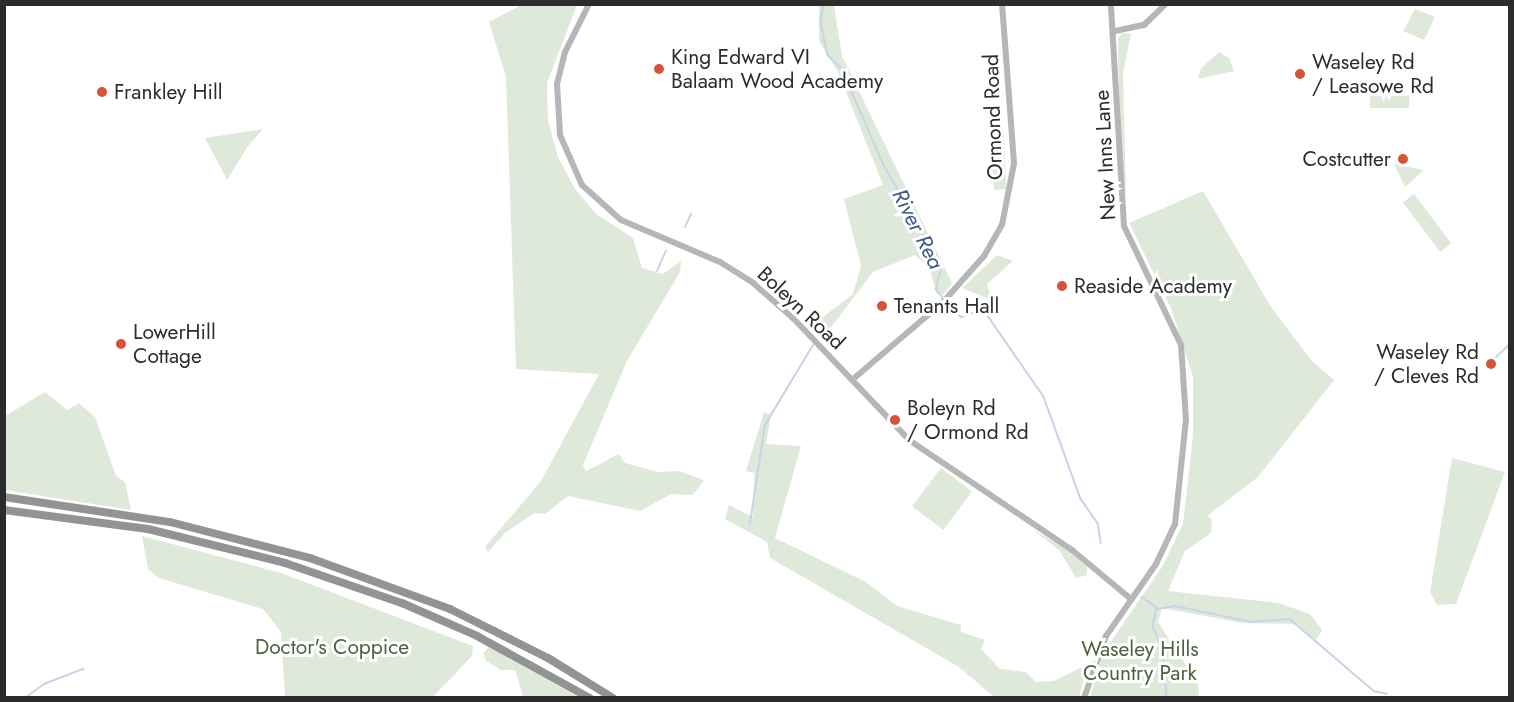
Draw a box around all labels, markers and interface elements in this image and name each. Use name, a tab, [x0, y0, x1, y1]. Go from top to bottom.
place label: King Edward VI Balaam Wood Academy	[671, 44, 883, 94]
place label: Waseley Rd / Leasowe Rd	[1312, 49, 1434, 99]
street label: Ormond Road	[978, 53, 1008, 181]
marker: King Edward VI Balaam Wood Academy	[652, 62, 666, 76]
marker: Waseley Rd / Leasowe Rd	[1293, 67, 1307, 81]
place label: Frankley Hill	[114, 79, 223, 105]
marker: Frankley Hill	[95, 85, 109, 99]
street label: New Inns Lane	[1089, 89, 1121, 221]
place label: Costcutter	[1302, 146, 1391, 172]
marker: Costcutter	[1396, 152, 1410, 166]
water label: River Rea	[887, 184, 949, 274]
street label: Boleyn Road	[752, 261, 850, 355]
place label: Reaside Academy	[1074, 273, 1232, 299]
marker: Reaside Academy	[1055, 279, 1069, 293]
place label: Tenants Hall	[894, 293, 999, 319]
marker: Tenants Hall	[875, 299, 889, 313]
place label: LowerHill Cottage	[133, 319, 216, 369]
marker: LowerHill Cottage	[114, 337, 128, 351]
place label: Waseley Rd / Cleves Rd	[1374, 339, 1479, 389]
marker: Waseley Rd / Cleves Rd	[1484, 357, 1498, 371]
place label: Boleyn Rd / Ormond Rd	[907, 395, 1029, 445]
marker: Boleyn Rd / Ormond Rd	[888, 413, 902, 427]
park label: Doctor's Coppice	[255, 634, 409, 660]
park label: Waseley Hills Country Park	[1081, 636, 1199, 686]

